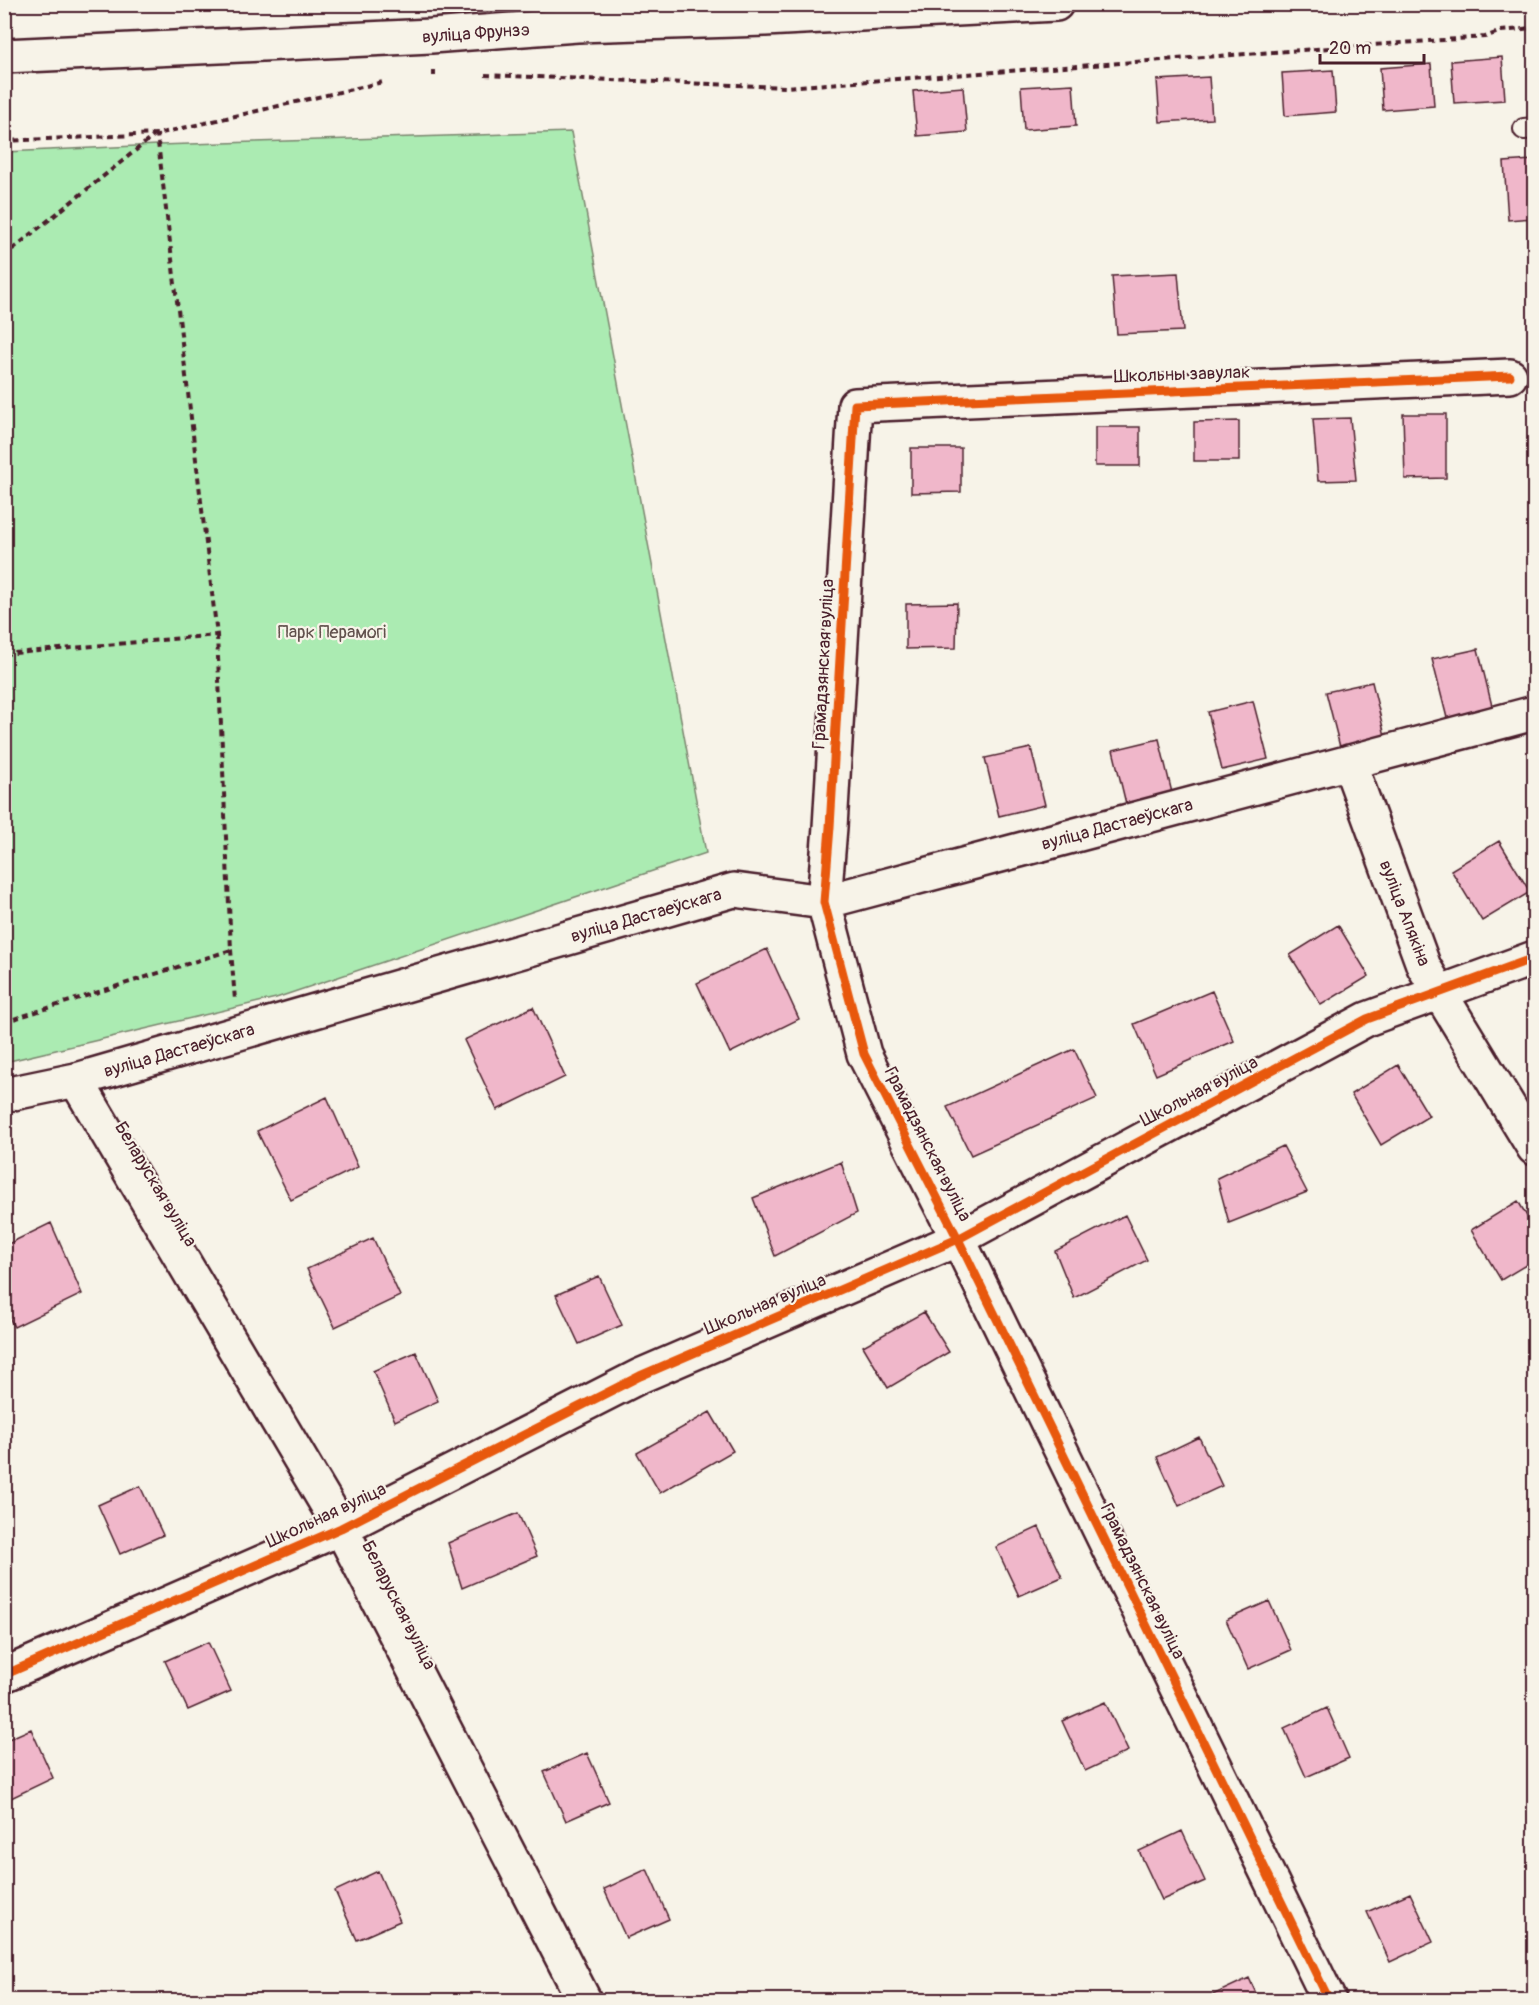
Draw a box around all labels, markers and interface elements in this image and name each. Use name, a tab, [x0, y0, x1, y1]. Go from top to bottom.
street label: вуліца Фрунзэ	[421, 18, 531, 49]
scale bar	[1320, 27, 1424, 65]
text: 20 m	[1329, 37, 1371, 60]
street label: Школьны завулак	[1113, 361, 1251, 388]
street label: Грамадзянская вуліца	[808, 578, 839, 750]
park label: Парк Перамогі	[278, 621, 386, 644]
street label: вуліца Дастаеўскага	[1039, 793, 1195, 856]
street label: вуліца Апякіна	[1374, 857, 1435, 970]
street label: вуліца Дастаеўскага	[568, 883, 724, 948]
street label: вуліца Дастаеўскага	[101, 1018, 257, 1083]
street label: Школьная вуліца	[1136, 1051, 1262, 1132]
street label: Грамадзянская вуліца	[879, 1063, 977, 1225]
street label: Беларуская вуліца	[109, 1118, 202, 1251]
street label: Школьная вуліца	[701, 1268, 830, 1340]
street label: Школьная вуліца	[262, 1478, 390, 1553]
street label: Грамадзянская вуліца	[1095, 1499, 1190, 1663]
street label: Беларуская вуліца	[356, 1537, 441, 1674]

